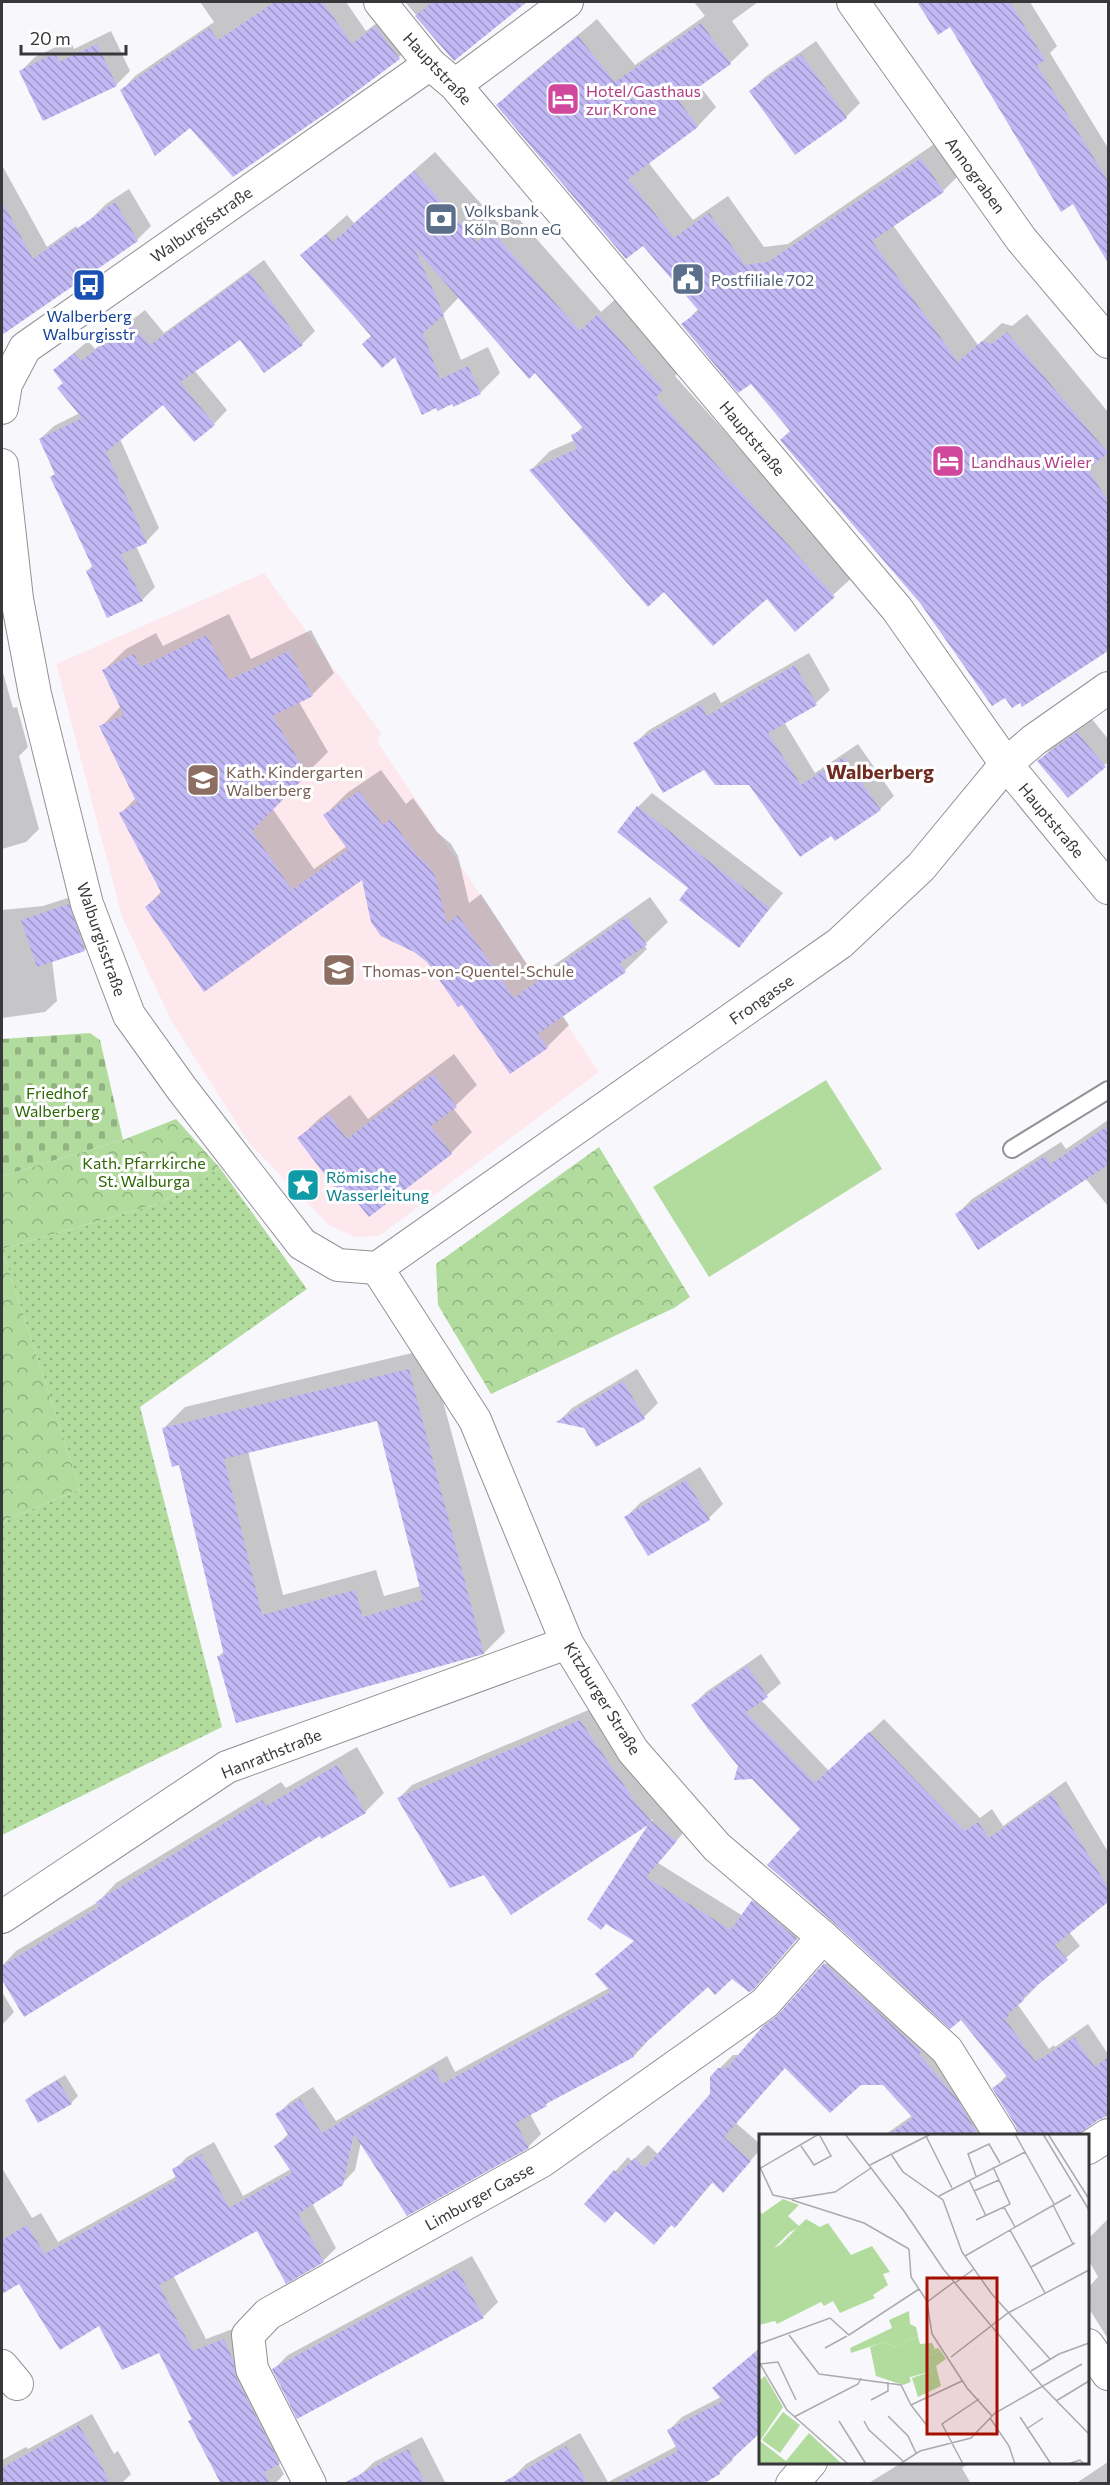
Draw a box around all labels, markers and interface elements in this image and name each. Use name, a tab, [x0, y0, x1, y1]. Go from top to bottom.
scale bar	[21, 18, 126, 56]
text: 20 m	[30, 27, 71, 49]
street label: Hauptstraße	[400, 28, 476, 108]
hotel icon: Hotel/Gasthaus zur Krone	[545, 81, 581, 117]
place label: Hotel/Gasthaus zur Krone	[586, 81, 701, 118]
street label: Annograben	[942, 133, 1010, 217]
street label: Walburgisstraße	[147, 182, 255, 266]
bank icon: Volksbank Köln Bonn eG	[423, 201, 459, 237]
place label: Volksbank Köln Bonn eG	[464, 201, 561, 238]
public building icon: Postfiliale 702	[670, 261, 706, 297]
bus stop icon: Walberberg Walburgisstr	[71, 267, 107, 303]
place label: Postfiliale 702	[711, 270, 814, 289]
place label: Walberberg Walburgisstr	[43, 306, 136, 343]
street label: Hauptstraße	[716, 397, 790, 479]
hotel icon: Landhaus Wieler	[930, 443, 966, 479]
place label: Landhaus Wieler	[971, 452, 1092, 471]
district label: Walberberg	[826, 759, 934, 783]
school or university icon: Kath. Kindergarten Walberberg	[185, 762, 221, 798]
place label: Kath. Kindergarten Walberberg	[226, 762, 363, 799]
street label: Hauptstraße	[1015, 779, 1089, 861]
street label: Walburgisstraße	[74, 880, 130, 998]
school or university icon: Thomas-von-Quentel-Schule	[321, 952, 357, 988]
place label: Thomas-von-Quentel-Schule	[362, 961, 574, 980]
street label: Frongasse	[725, 970, 797, 1028]
park label: Friedhof Walberberg	[14, 1083, 100, 1120]
park label: Kath. Pfarrkirche St. Walburga	[82, 1153, 206, 1190]
place icon: Römische Wasserleitung	[285, 1167, 321, 1203]
place label: Römische Wasserleitung	[326, 1167, 429, 1204]
street label: Kitzburger Straße	[561, 1638, 645, 1758]
street label: Hanrathstraße	[218, 1724, 324, 1782]
inset map	[759, 2134, 1089, 2464]
street label: Limburger Gasse	[421, 2158, 537, 2234]

